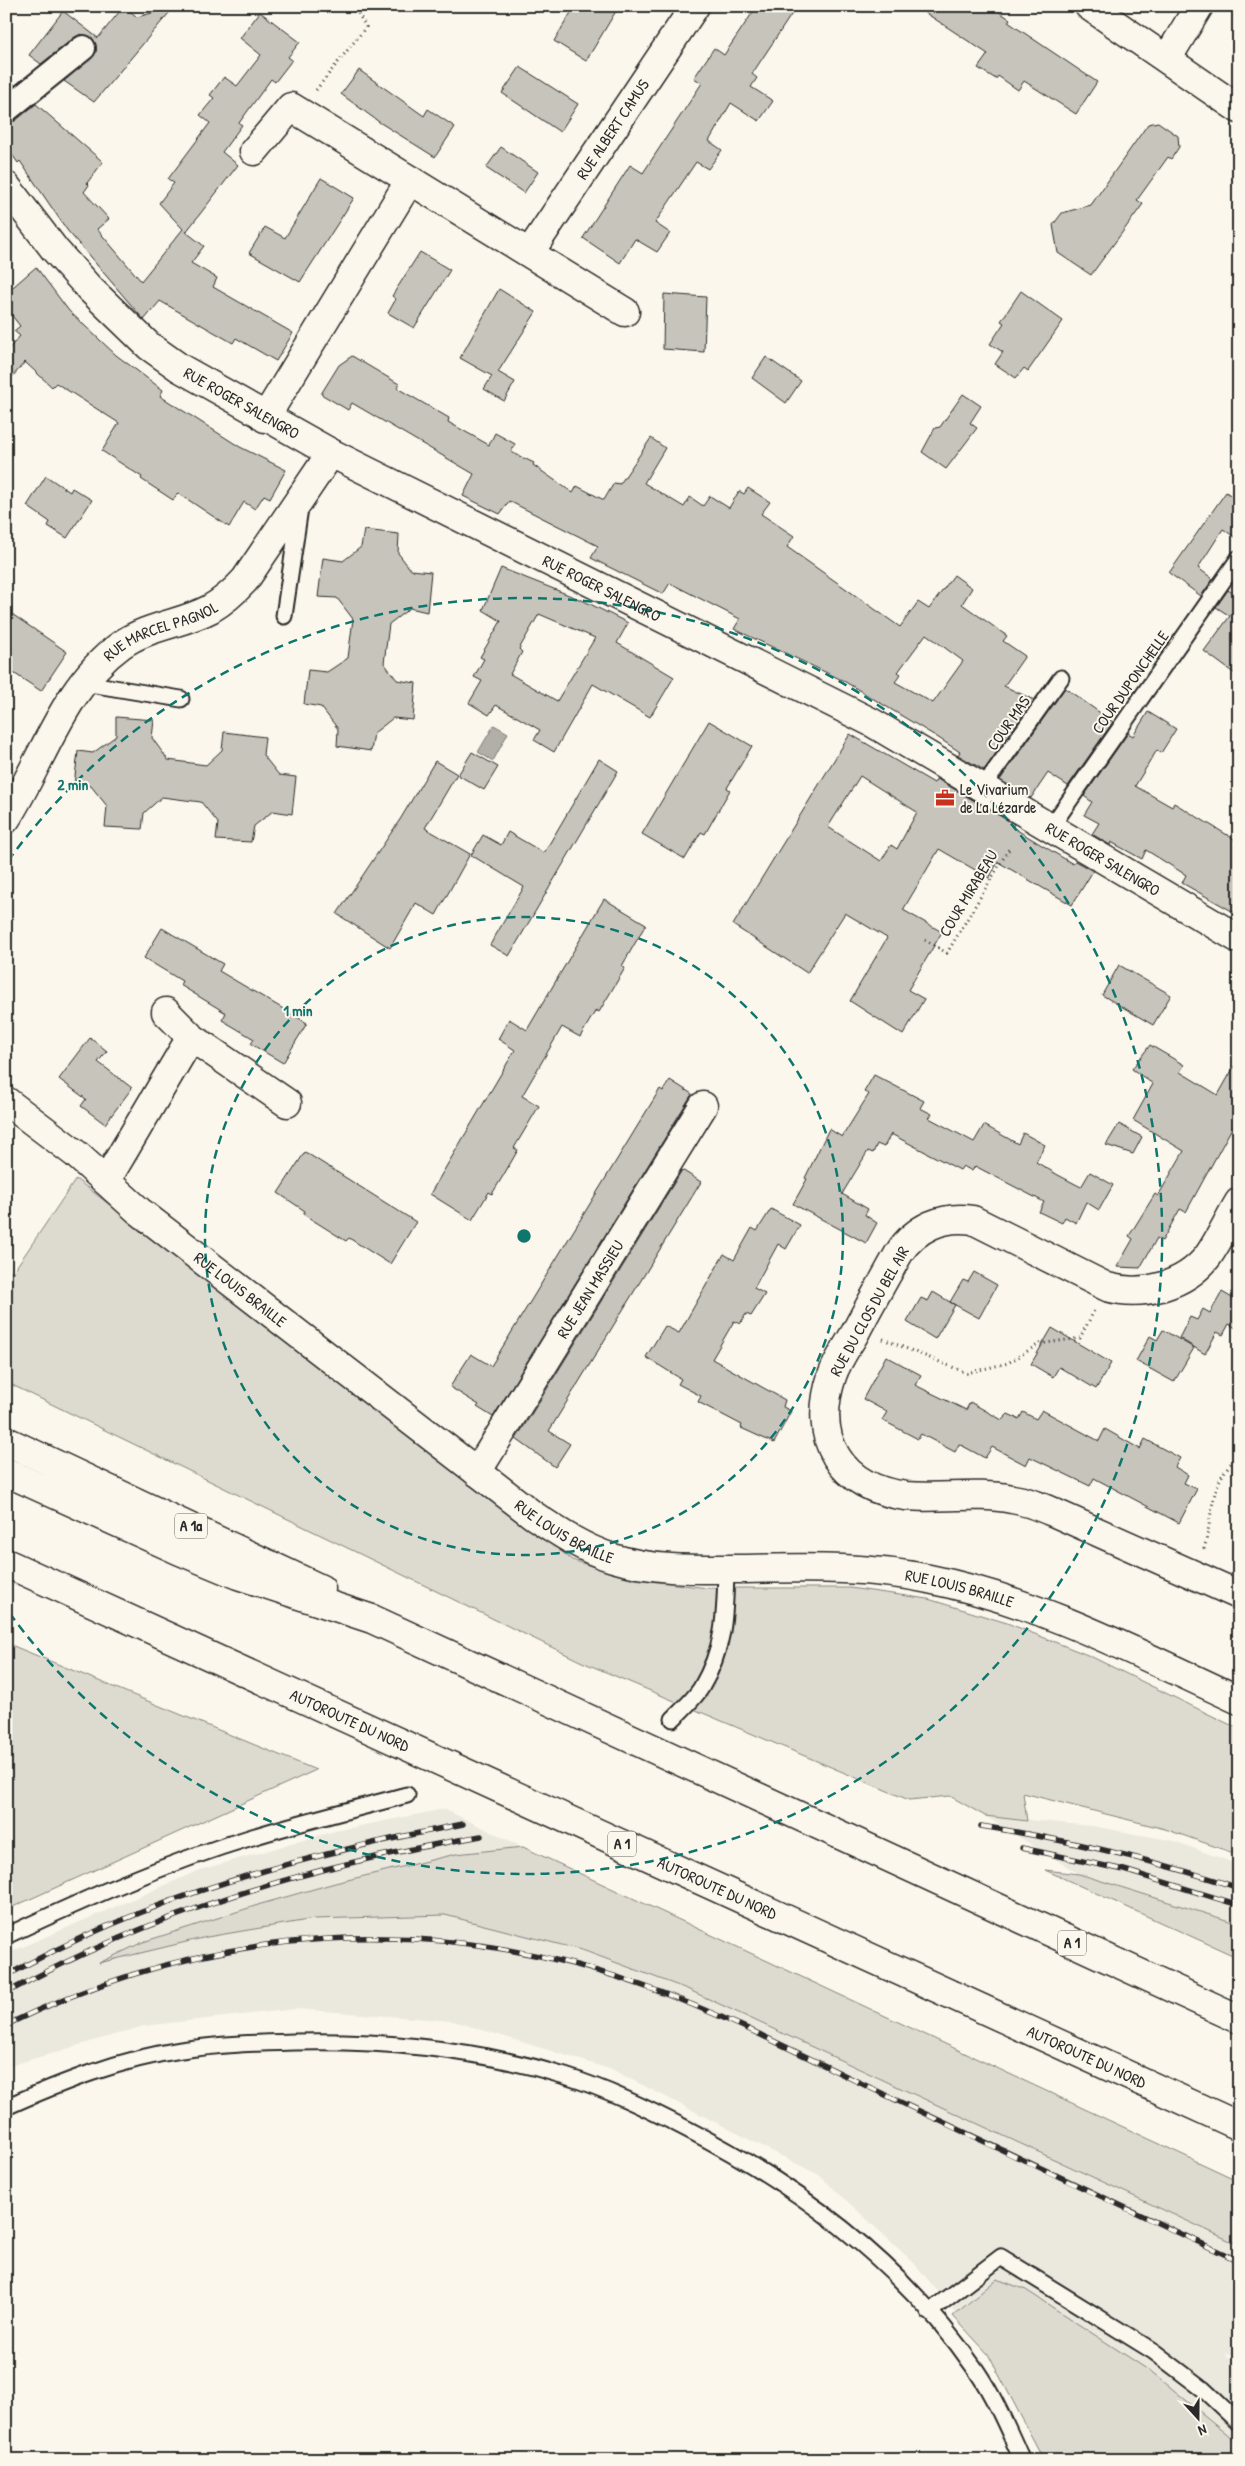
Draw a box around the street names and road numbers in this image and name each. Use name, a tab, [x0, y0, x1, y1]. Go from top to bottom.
street label: RUE ALBERT CAMUS	[571, 74, 654, 184]
street label: RUE ROGER SALENGRO	[180, 361, 304, 444]
street label: RUE ROGER SALENGRO	[539, 549, 665, 627]
street label: RUE MARCEL PAGNOL	[98, 596, 222, 666]
street label: COUR DUPONCHELLE	[1086, 626, 1174, 738]
street label: COUR MAS	[981, 691, 1035, 755]
street label: RUE ROGER SALENGRO	[1042, 817, 1164, 901]
street label: COUR MIRABEAU	[933, 845, 1003, 940]
street label: RUE JEAN MASSIEU	[551, 1236, 629, 1342]
street label: RUE DU CLOS DU BEL AIR	[824, 1242, 914, 1380]
street label: RUE LOUIS BRAILLE	[190, 1247, 291, 1332]
street label: RUE LOUIS BRAILLE	[510, 1494, 617, 1568]
road number: A 1a	[175, 1514, 207, 1538]
street label: RUE LOUIS BRAILLE	[904, 1564, 1017, 1612]
street label: AUTOROUTE DU NORD	[287, 1683, 413, 1757]
road number: A 1	[608, 1832, 636, 1856]
street label: AUTOROUTE DU NORD	[654, 1851, 781, 1925]
road number: A 1	[1058, 1930, 1086, 1956]
street label: AUTOROUTE DU NORD	[1024, 2020, 1150, 2093]

